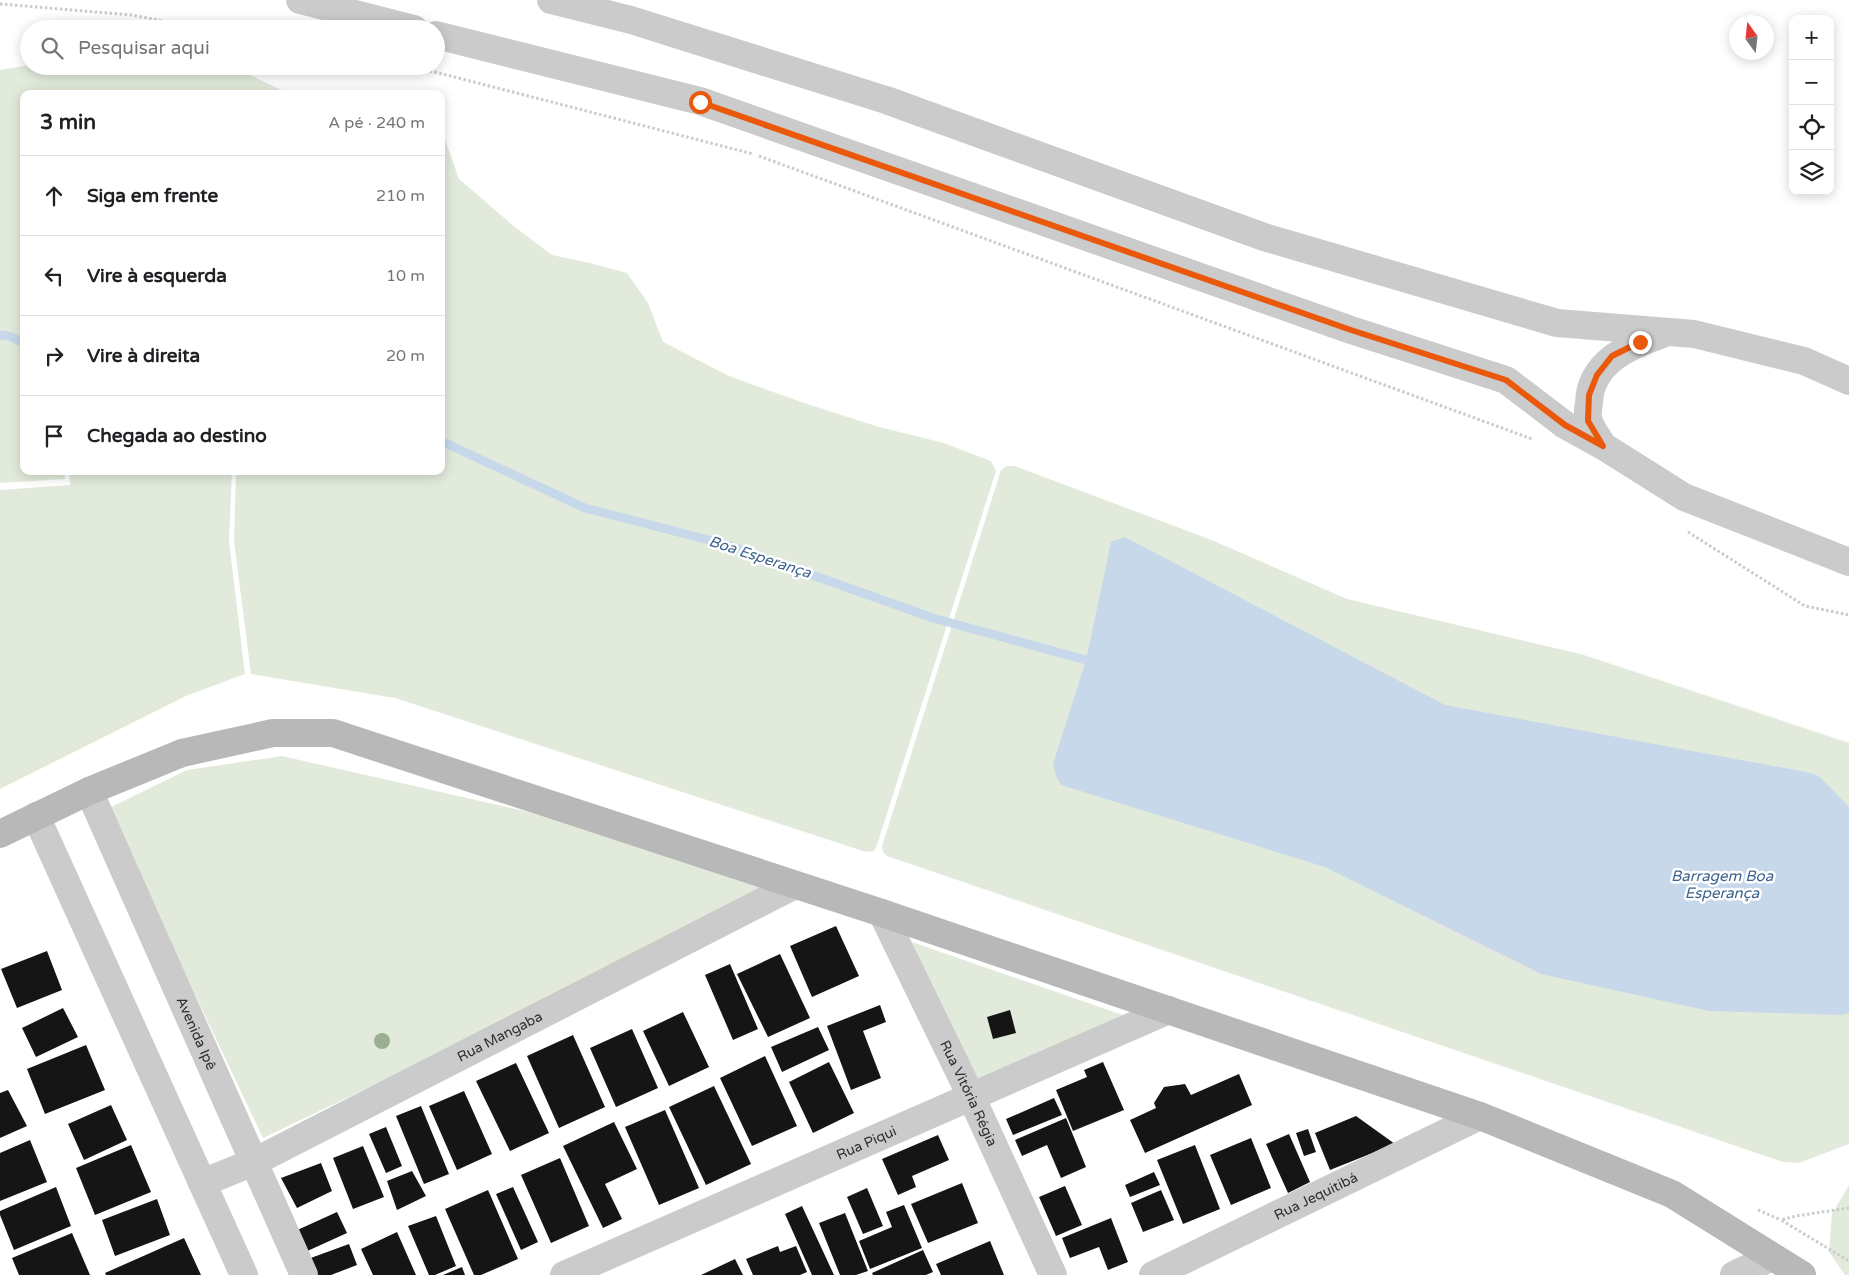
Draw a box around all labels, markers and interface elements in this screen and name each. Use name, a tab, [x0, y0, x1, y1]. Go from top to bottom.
north arrow	[1729, 15, 1774, 60]
map controls	[1789, 15, 1834, 195]
button: +	[1789, 15, 1834, 60]
search box	[20, 20, 445, 75]
icon: search	[38, 34, 66, 62]
text: Pesquisar aqui	[78, 37, 210, 59]
button: −	[1789, 60, 1834, 105]
route start	[689, 91, 712, 114]
button: locate	[1789, 105, 1834, 150]
text: 3 min	[40, 110, 96, 135]
text: A pé · 240 m	[328, 113, 425, 133]
button: layers	[1789, 150, 1834, 195]
icon: ahead	[40, 182, 68, 210]
text: Siga em frente	[87, 185, 218, 207]
text: 210 m	[376, 186, 425, 206]
icon: left	[40, 262, 68, 290]
text: Vire à esquerda	[87, 265, 227, 287]
text: 10 m	[386, 266, 425, 286]
route end	[1629, 331, 1652, 354]
icon: right	[40, 342, 68, 370]
text: Vire à direita	[87, 345, 200, 367]
text: 20 m	[386, 346, 425, 366]
icon: arrive	[40, 422, 68, 450]
text: Chegada ao destino	[87, 425, 267, 447]
water label: Boa Esperança	[707, 532, 814, 582]
water label: Barragem Boa Esperança	[1671, 867, 1774, 902]
street label: Avenida Ipê	[173, 994, 220, 1072]
street label: Rua Mangaba	[454, 1007, 545, 1065]
street label: Rua Vitória Régia	[937, 1037, 1001, 1149]
street label: Rua Piqui	[834, 1122, 899, 1163]
street label: Rua Jequitibá	[1271, 1168, 1360, 1223]

